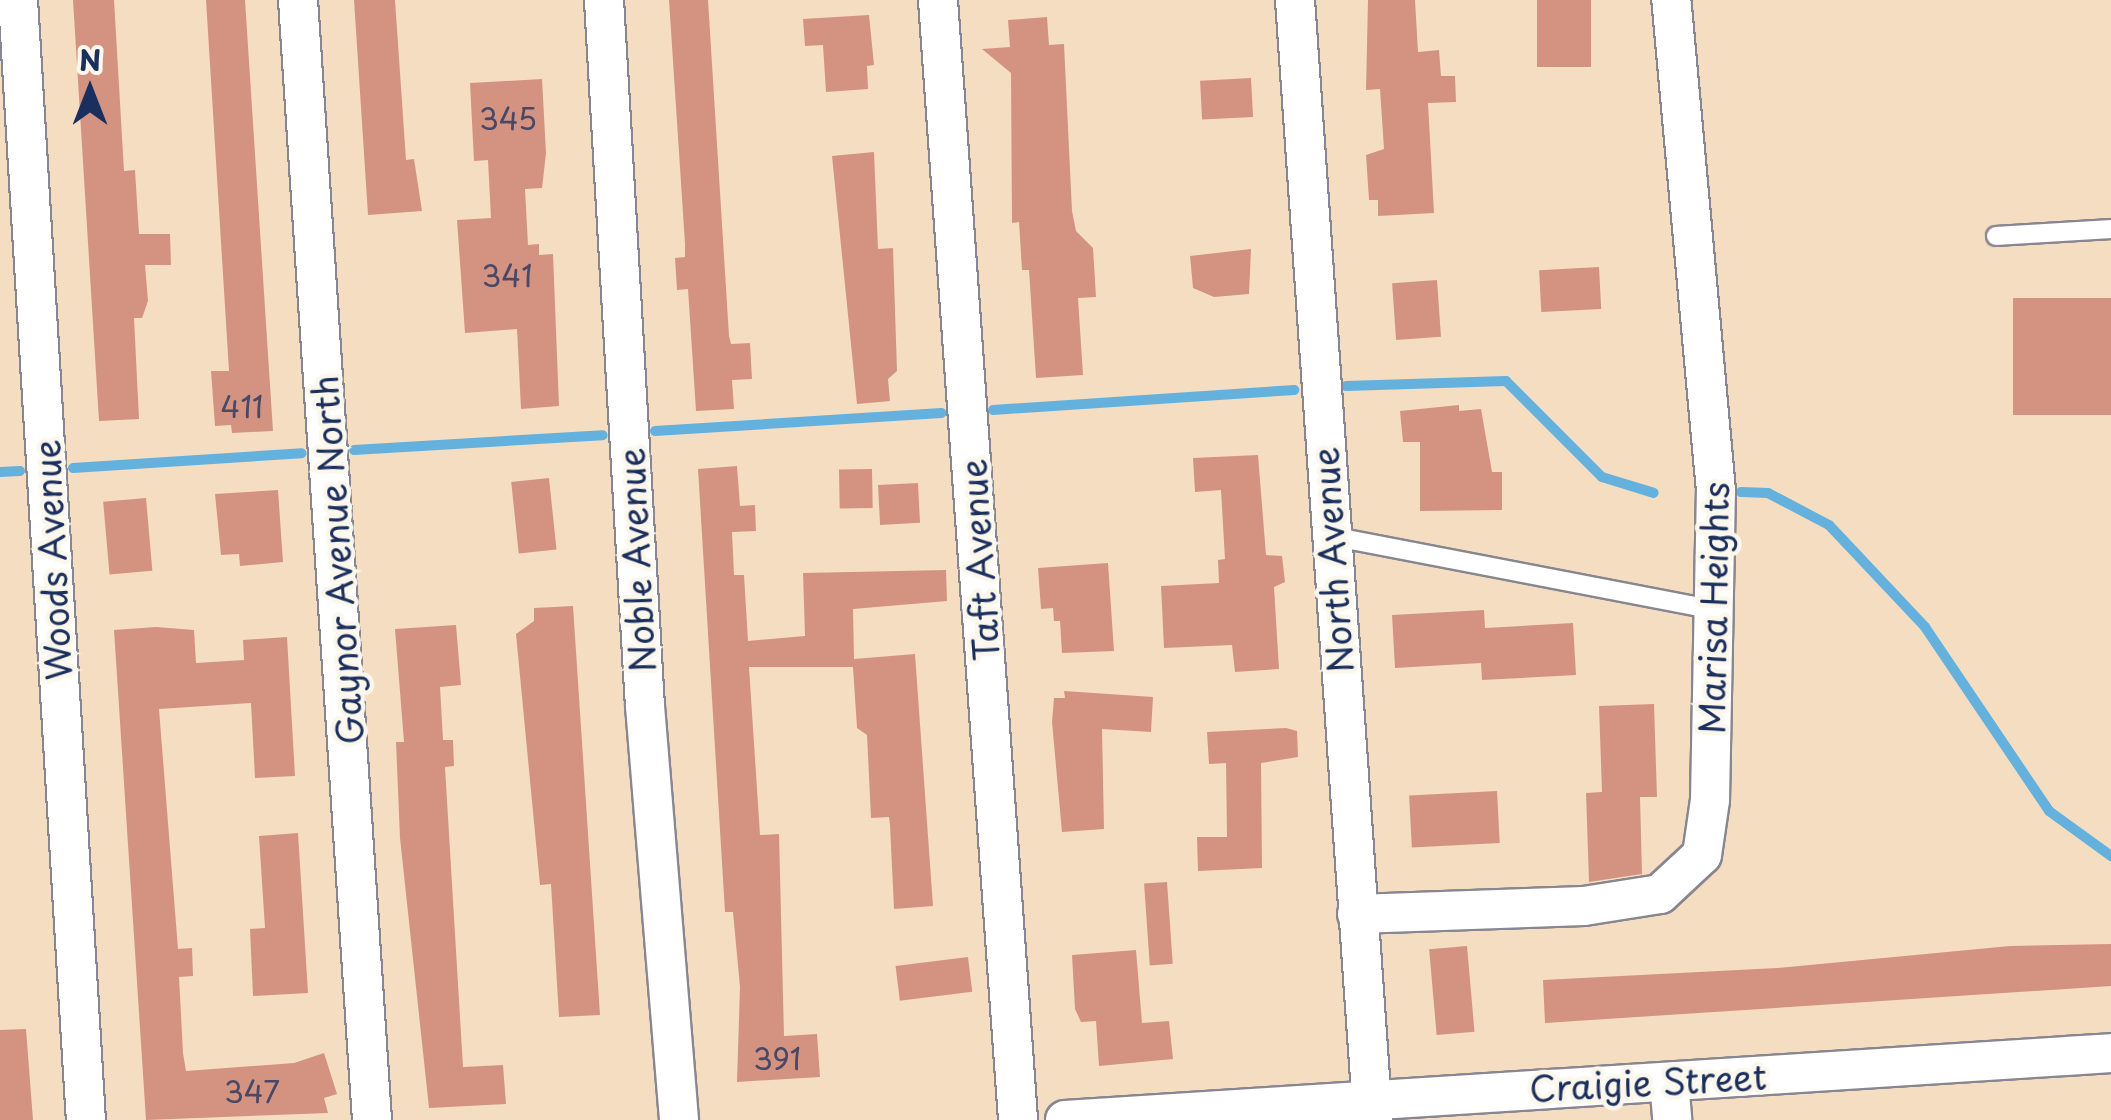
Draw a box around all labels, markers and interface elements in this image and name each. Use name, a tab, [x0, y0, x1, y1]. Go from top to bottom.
text: N	[79, 38, 101, 81]
north arrow	[40, 40, 140, 140]
house number: 345	[479, 100, 537, 136]
house number: 341	[481, 257, 533, 293]
street label: Gaynor Avenue North	[303, 375, 371, 745]
house number: 411	[221, 388, 263, 424]
street label: Woods Avenue	[25, 439, 79, 681]
street label: North Avenue	[1303, 444, 1361, 676]
street label: Noble Avenue	[609, 446, 663, 674]
street label: Taft Avenue	[951, 459, 1007, 661]
street label: Marisa Heights	[1690, 480, 1736, 736]
house number: 391	[753, 1040, 801, 1076]
street label: Craigie Street	[1528, 1055, 1768, 1109]
house number: 347	[224, 1073, 280, 1109]

